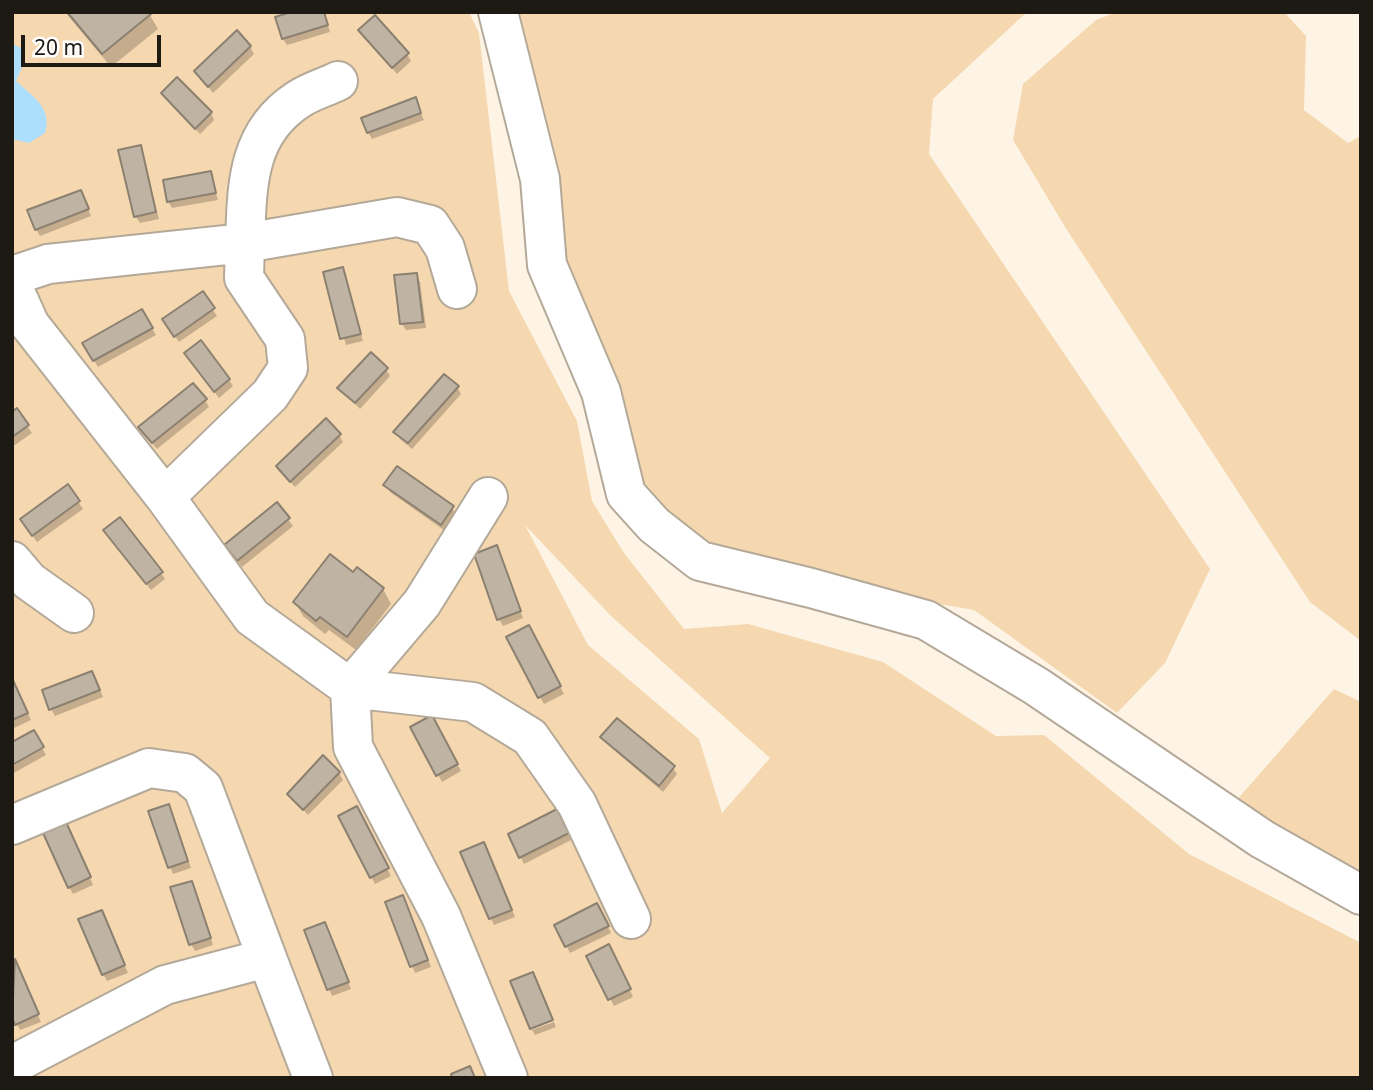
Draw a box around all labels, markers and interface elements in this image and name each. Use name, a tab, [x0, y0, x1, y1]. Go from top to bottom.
scale bar	[24, 21, 164, 65]
text: 20 m	[34, 33, 83, 61]

